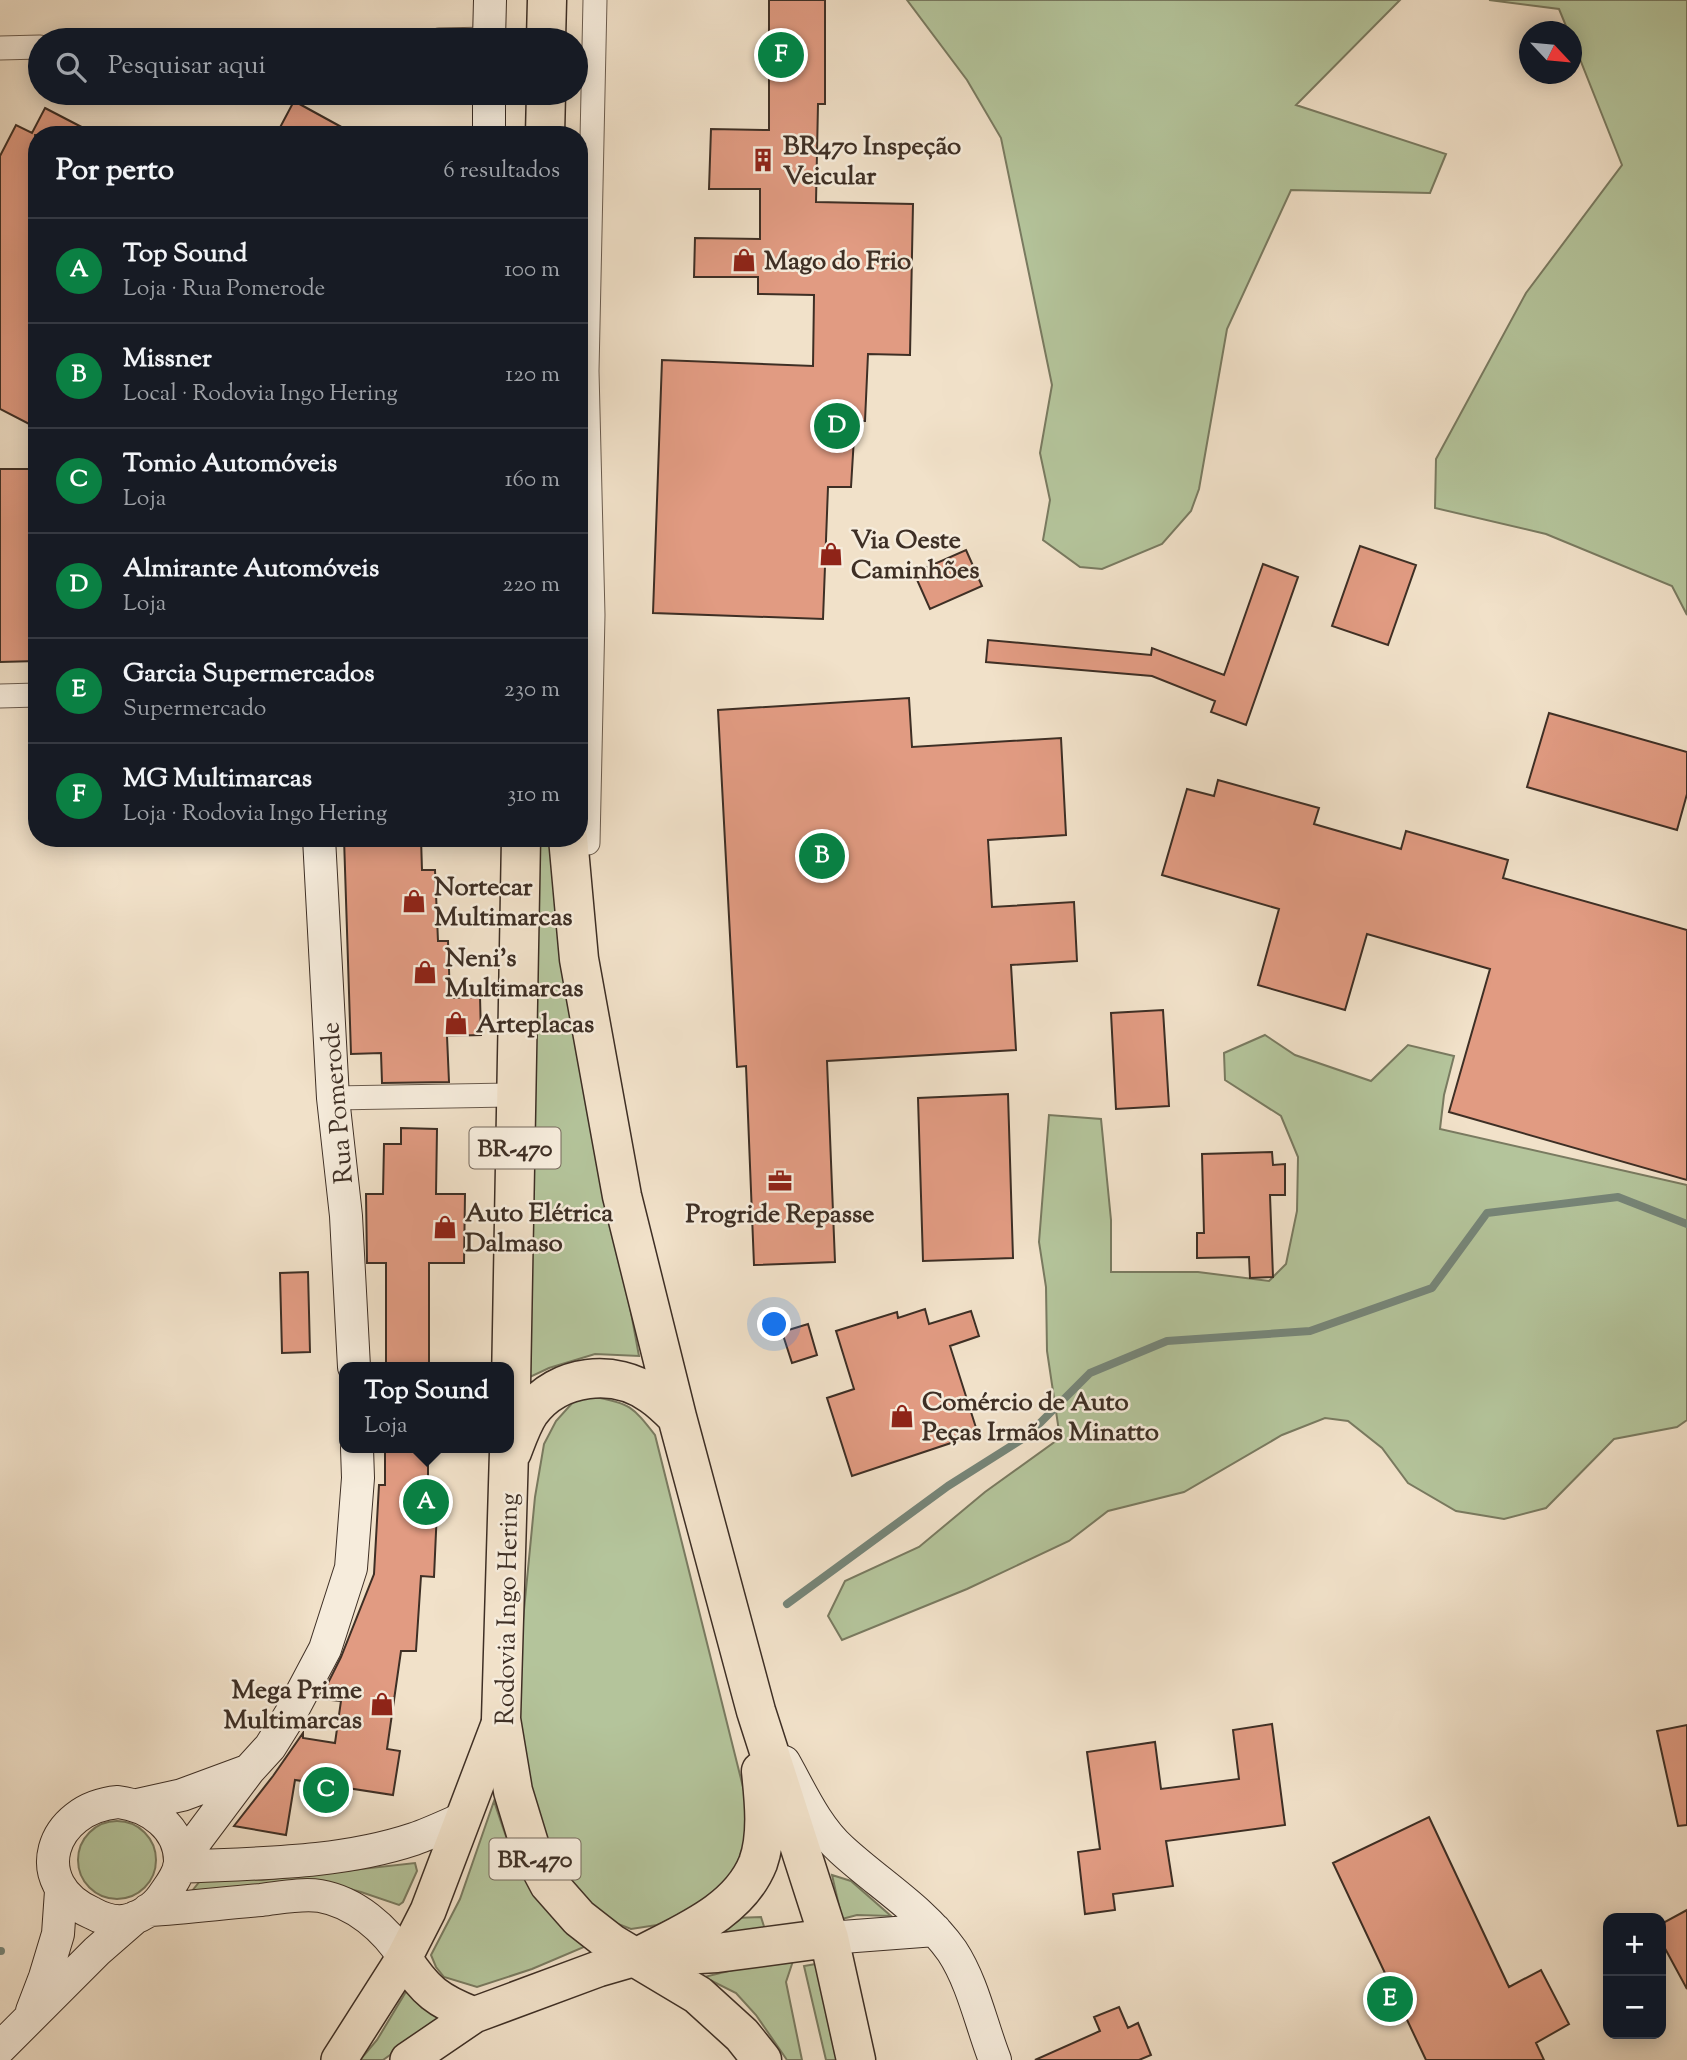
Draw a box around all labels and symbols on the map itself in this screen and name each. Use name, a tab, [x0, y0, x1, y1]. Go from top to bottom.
north arrow	[1519, 21, 1582, 84]
pin: F	[758, 29, 804, 81]
place label: BR470 Inspeção Veicular	[783, 129, 961, 196]
building icon: BR470 Inspeção Veicular	[749, 146, 777, 174]
place label: Mago do Frio	[764, 244, 911, 281]
shop icon: Mago do Frio	[730, 246, 758, 274]
pin: D	[814, 400, 860, 452]
place label: Via Oeste Caminhões	[851, 523, 979, 590]
shop icon: Via Oeste Caminhões	[817, 540, 845, 568]
pin: B	[799, 830, 845, 882]
place label: Nortecar Multimarcas	[434, 870, 573, 937]
shop icon: Nortecar Multimarcas	[400, 887, 428, 915]
place label: Neni's Multimarcas	[445, 941, 584, 1008]
shop icon: Neni's Multimarcas	[411, 958, 439, 986]
place label: Arteplacas	[476, 1007, 594, 1044]
shop icon: Arteplacas	[442, 1009, 470, 1037]
street label: Rua Pomerode	[313, 1020, 364, 1185]
road number: BR-470	[470, 1128, 560, 1168]
office icon: Progride Repasse	[766, 1167, 794, 1195]
place label: Auto Elétrica Dalmaso	[465, 1196, 613, 1263]
place label: Progride Repasse	[686, 1197, 874, 1234]
shop icon: Auto Elétrica Dalmaso	[431, 1213, 459, 1241]
your location	[757, 1307, 791, 1341]
place label: Comércio de Auto Peças Irmãos Minatto	[922, 1385, 1159, 1452]
shop icon: Comércio de Auto Peças Irmãos Minatto	[888, 1402, 916, 1430]
pin: A	[403, 1476, 449, 1528]
street label: Rodovia Ingo Hering	[488, 1493, 529, 1725]
place label: Mega Prime Multimarcas	[223, 1673, 362, 1740]
shop icon: Mega Prime Multimarcas	[368, 1690, 396, 1718]
pin: C	[303, 1764, 349, 1816]
road number: BR-470	[490, 1838, 580, 1880]
pin: E	[1367, 1973, 1413, 2025]

